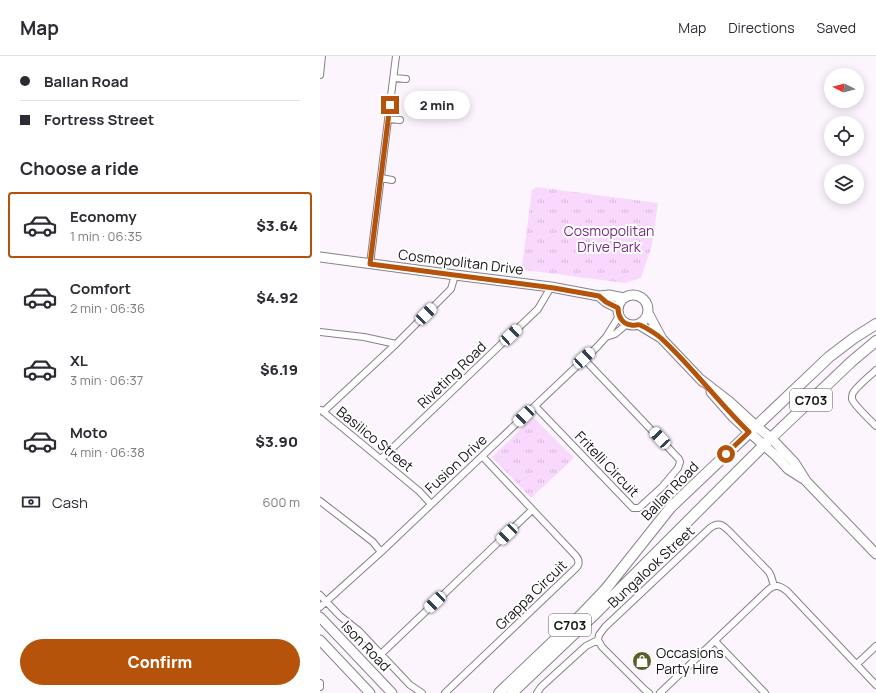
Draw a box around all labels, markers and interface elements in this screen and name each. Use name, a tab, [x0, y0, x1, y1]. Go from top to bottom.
text: Map	[20, 15, 59, 41]
text: Map	[678, 18, 706, 37]
text: Directions	[728, 18, 795, 37]
text: Saved	[817, 18, 856, 37]
north arrow	[824, 68, 864, 108]
map controls	[824, 68, 864, 204]
text: Ballan Road	[44, 71, 129, 92]
callout: 2 min	[404, 91, 470, 119]
route end	[381, 96, 399, 114]
text: 2 min	[420, 96, 454, 114]
text: Fortress Street	[44, 109, 154, 130]
button: locate	[824, 116, 864, 156]
text: Choose a ride	[20, 156, 139, 180]
button: layers	[824, 164, 864, 204]
text: Economy	[70, 206, 137, 227]
icon: car	[22, 207, 58, 243]
text: $3.64	[256, 215, 298, 236]
park label: Cosmopolitan Drive Park	[564, 221, 654, 256]
text: 1 min · 06:35	[70, 227, 142, 245]
street label: Cosmopolitan Drive	[397, 244, 525, 279]
text: Comfort	[70, 278, 131, 299]
icon: car	[22, 279, 58, 315]
text: $4.92	[256, 287, 298, 308]
text: 2 min · 06:36	[70, 299, 145, 317]
car	[413, 301, 439, 327]
car	[498, 322, 524, 348]
street label: Riveting Road	[413, 337, 490, 412]
car	[571, 345, 597, 371]
text: XL	[70, 350, 88, 371]
icon: car	[22, 351, 58, 387]
text: $6.19	[260, 359, 298, 380]
text: 3 min · 06:37	[70, 371, 143, 389]
road number: C703	[790, 389, 832, 411]
street label: Basilico Street	[333, 402, 418, 476]
car	[511, 403, 537, 429]
text: Moto	[70, 422, 107, 443]
icon: car	[22, 423, 58, 459]
car	[647, 425, 673, 451]
street label: Fritelli Circuit	[571, 427, 644, 501]
street label: Fusion Drive	[421, 430, 491, 497]
text: $3.90	[255, 431, 298, 452]
text: 4 min · 06:38	[70, 443, 145, 461]
route start	[717, 445, 735, 463]
street label: Ballan Road	[637, 457, 703, 524]
icon: cash	[20, 491, 42, 513]
text: Cash	[52, 492, 88, 513]
text: 600 m	[262, 493, 300, 511]
car	[494, 521, 520, 547]
street label: Bungalook Street	[603, 521, 698, 612]
street label: Grappa Circuit	[491, 555, 571, 634]
car	[422, 589, 448, 615]
road number: C703	[549, 614, 591, 636]
street label: Ison Road	[338, 616, 395, 675]
button: Confirm	[20, 639, 300, 685]
place label: Occasions Party Hire	[656, 643, 724, 678]
shop icon: Occasions Party Hire	[631, 650, 653, 672]

